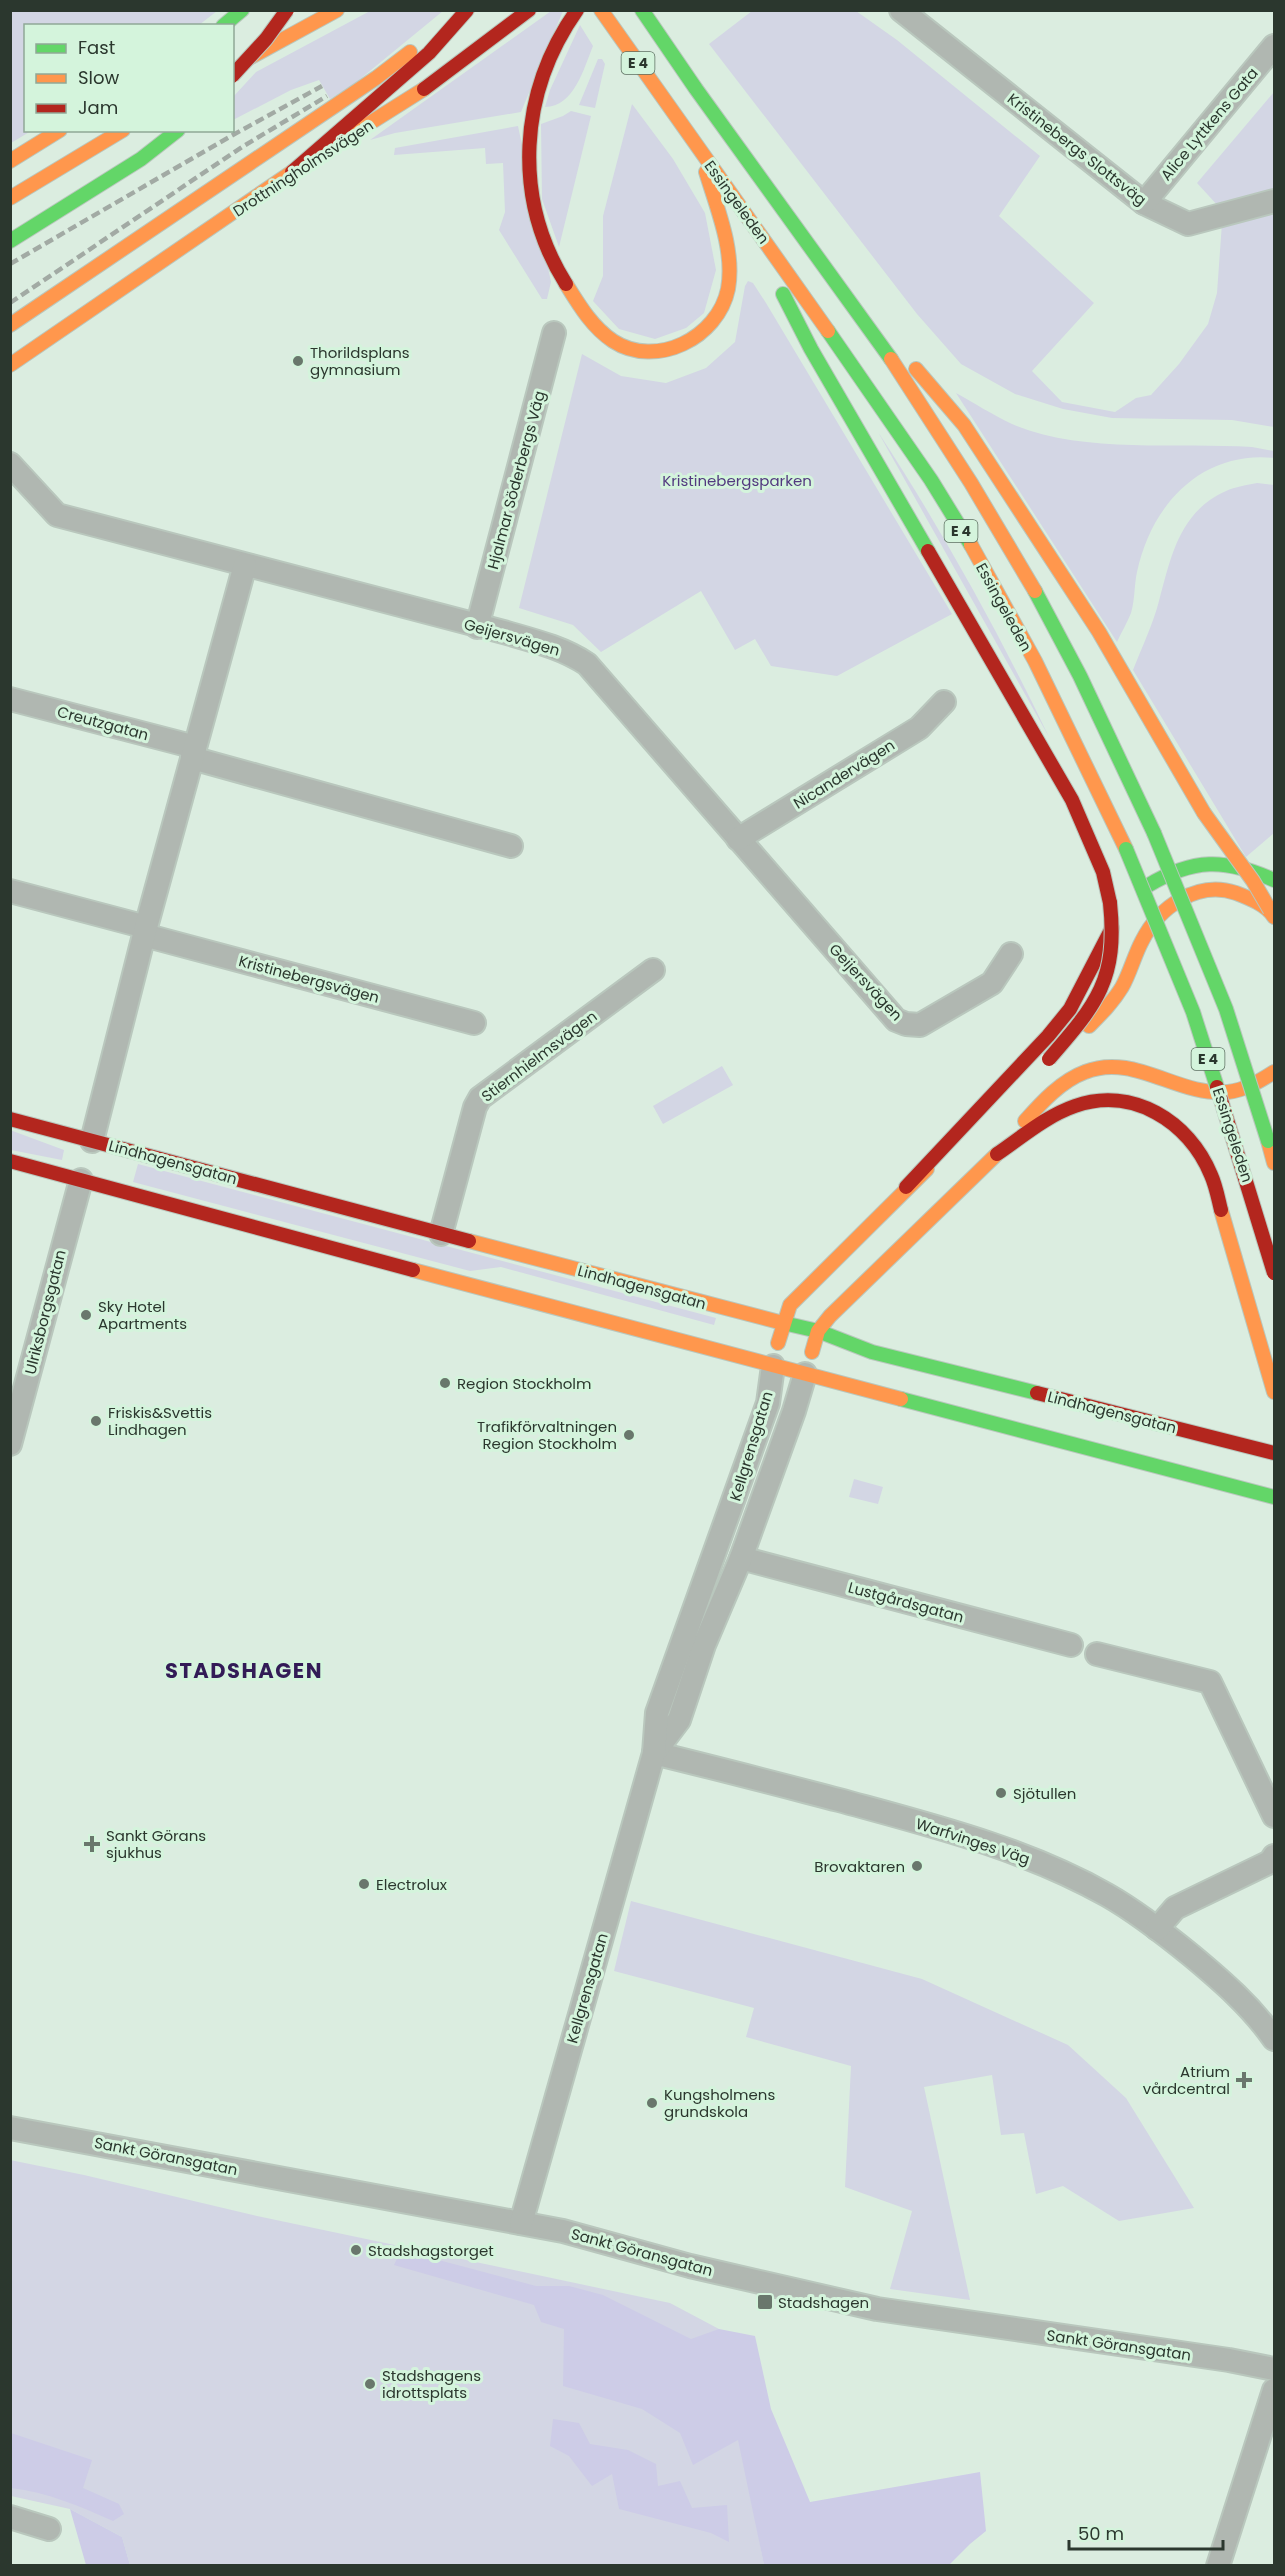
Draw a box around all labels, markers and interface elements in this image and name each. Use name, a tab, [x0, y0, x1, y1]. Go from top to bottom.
legend	[24, 24, 234, 132]
text: Fast	[78, 35, 115, 60]
road number: E 4	[622, 52, 654, 74]
street label: Alice Lyttkens Gata	[1155, 63, 1263, 185]
text: Slow	[78, 65, 120, 90]
street label: Kristinebergs Slottsväg	[1003, 88, 1151, 210]
text: Jam	[78, 95, 118, 120]
street label: Drottningholmsvägen	[229, 115, 377, 221]
street label: Essingeleden	[700, 156, 774, 248]
place label: Thorildsplans gymnasium	[310, 342, 410, 380]
marker: Thorildsplans gymnasium	[291, 354, 305, 368]
street label: Hjalmar Söderbergs Väg	[482, 388, 550, 572]
park label: Kristinebergsparken	[662, 470, 812, 491]
road number: E 4	[944, 520, 978, 542]
street label: Essingeleden	[971, 559, 1037, 655]
street label: Geijersvägen	[462, 613, 562, 661]
street label: Creutzgatan	[55, 701, 151, 745]
street label: Nicandervägen	[789, 734, 899, 814]
street label: Geijersvägen	[825, 939, 907, 1025]
street label: Kristinebergsvägen	[236, 950, 382, 1008]
street label: Stiernhielmsvägen	[477, 1006, 601, 1106]
road number: E 4	[1192, 1048, 1224, 1070]
street label: Essingeleden	[1208, 1085, 1258, 1185]
street label: Lindhagensgatan	[107, 1135, 239, 1189]
street label: Ulriksborgsgatan	[19, 1248, 71, 1376]
street label: Lindhagensgatan	[576, 1260, 708, 1314]
place label: Sky Hotel Apartments	[98, 1296, 187, 1334]
marker: Sky Hotel Apartments	[79, 1308, 93, 1322]
place label: Region Stockholm	[457, 1373, 592, 1394]
marker: Region Stockholm	[438, 1376, 452, 1390]
street label: Lindhagensgatan	[1045, 1386, 1179, 1438]
street label: Kellgrensgatan	[724, 1389, 778, 1503]
place label: Friskis&Svettis Lindhagen	[108, 1402, 212, 1440]
marker: Friskis&Svettis Lindhagen	[89, 1414, 103, 1428]
place label: Trafikförvaltningen Region Stockholm	[477, 1416, 617, 1454]
marker: Trafikförvaltningen Region Stockholm	[622, 1428, 636, 1442]
street label: Lustgårdsgatan	[846, 1576, 966, 1628]
district label: STADSHAGEN	[165, 1656, 323, 1685]
place label: Sjötullen	[1013, 1783, 1076, 1804]
marker: Sjötullen	[994, 1786, 1008, 1800]
street label: Warfvinges Väg	[913, 1813, 1033, 1869]
place label: Sankt Görans sjukhus	[106, 1825, 206, 1863]
marker: Sankt Görans sjukhus	[83, 1835, 101, 1853]
place label: Brovaktaren	[814, 1856, 905, 1877]
marker: Brovaktaren	[910, 1859, 924, 1873]
place label: Electrolux	[376, 1874, 447, 1895]
marker: Electrolux	[357, 1877, 371, 1891]
street label: Kellgrensgatan	[561, 1930, 613, 2046]
place label: Atrium vårdcentral	[1143, 2061, 1230, 2099]
marker: Atrium vårdcentral	[1235, 2071, 1253, 2089]
place label: Kungsholmens grundskola	[664, 2084, 775, 2122]
marker: Kungsholmens grundskola	[645, 2096, 659, 2110]
street label: Sankt Göransgatan	[93, 2132, 239, 2180]
street label: Sankt Göransgatan	[569, 2223, 715, 2281]
place label: Stadshagstorget	[368, 2240, 494, 2261]
marker: Stadshagstorget	[349, 2243, 363, 2257]
place label: Stadshagen	[778, 2292, 869, 2313]
marker: Stadshagen	[756, 2293, 774, 2311]
street label: Sankt Göransgatan	[1045, 2324, 1193, 2366]
place label: Stadshagens idrottsplats	[382, 2365, 481, 2403]
marker: Stadshagens idrottsplats	[363, 2377, 377, 2391]
scale bar	[1069, 2513, 1224, 2551]
text: 50 m	[1078, 2521, 1124, 2546]

